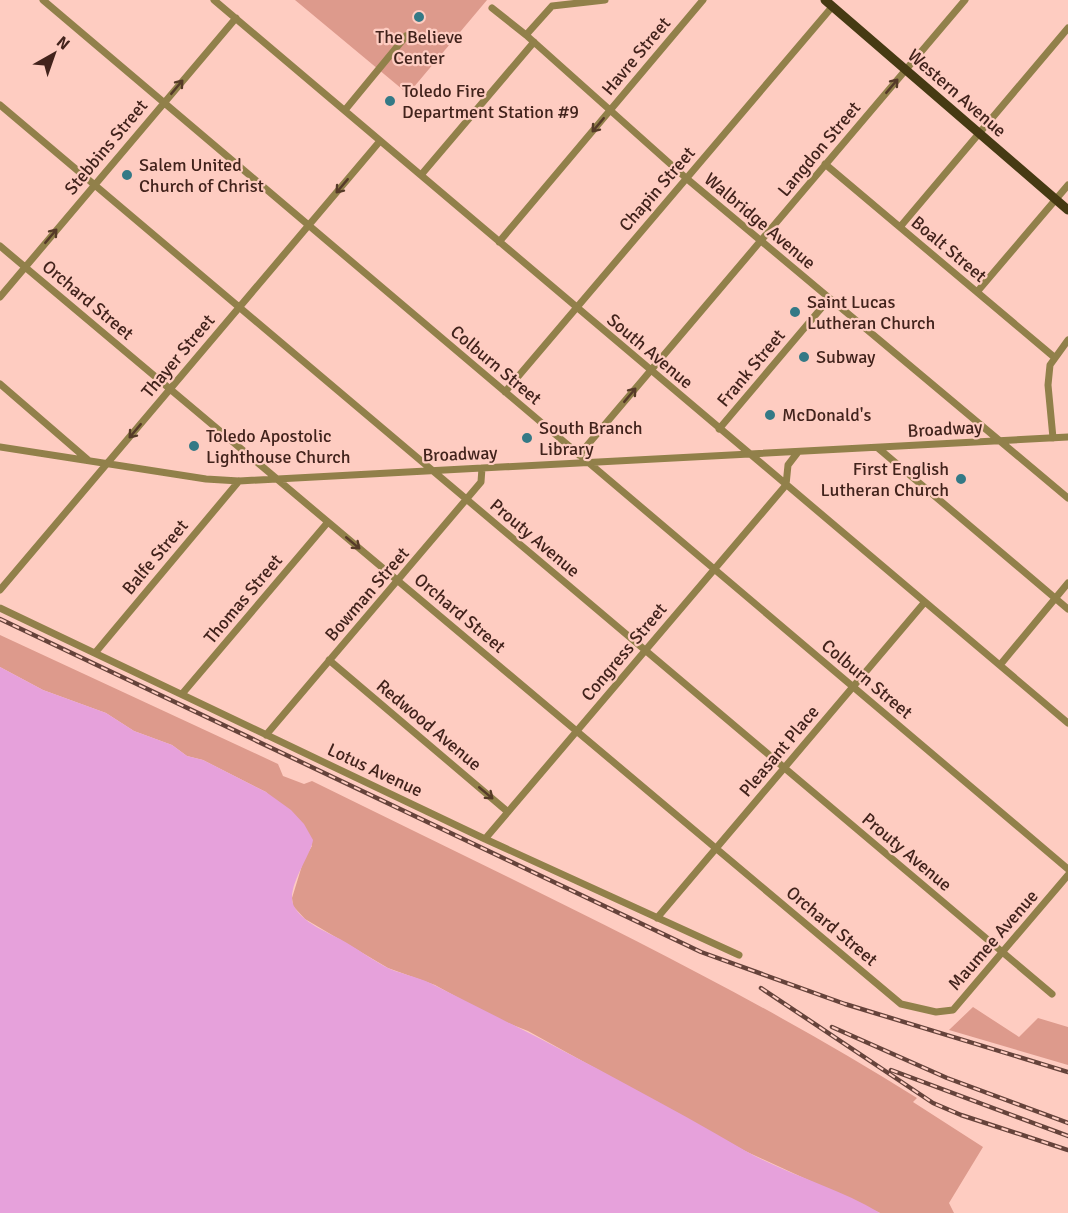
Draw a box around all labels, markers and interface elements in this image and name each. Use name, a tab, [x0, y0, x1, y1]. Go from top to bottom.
marker: The Believe Center	[412, 10, 426, 24]
street label: Havre Street	[597, 12, 675, 100]
north arrow	[24, 24, 84, 84]
place label: The Believe Center	[375, 26, 463, 69]
text: N	[52, 32, 74, 55]
street label: Western Avenue	[903, 44, 1011, 142]
one-way arrow	[885, 79, 899, 94]
one-way arrow	[170, 80, 184, 95]
place label: Toledo Fire Department Station #9	[402, 80, 579, 123]
marker: Toledo Fire Department Station #9	[383, 94, 397, 108]
street label: Stebbins Street	[60, 95, 152, 199]
street label: Langdon Street	[773, 97, 865, 201]
one-way arrow	[591, 117, 604, 133]
street label: Chapin Street	[614, 142, 700, 236]
place label: Salem United Church of Christ	[139, 154, 264, 197]
marker: Salem United Church of Christ	[120, 168, 134, 182]
street label: Walbridge Avenue	[700, 168, 820, 274]
one-way arrow	[335, 178, 349, 193]
street label: Boalt Street	[907, 211, 991, 287]
one-way arrow	[44, 229, 58, 244]
street label: Orchard Street	[38, 255, 138, 345]
place label: Saint Lucas Lutheran Church	[807, 291, 935, 334]
marker: Saint Lucas Lutheran Church	[788, 305, 802, 319]
street label: South Avenue	[602, 309, 698, 393]
street label: Thayer Street	[137, 310, 219, 402]
street label: Colburn Street	[446, 321, 546, 409]
street label: Frank Street	[712, 325, 790, 411]
place label: Subway	[816, 346, 876, 368]
marker: Subway	[797, 350, 811, 364]
one-way arrow	[623, 388, 637, 403]
place label: McDonald's	[782, 404, 871, 426]
marker: McDonald's	[763, 408, 777, 422]
street label: Broadway	[907, 416, 984, 442]
place label: South Branch Library	[539, 417, 643, 460]
one-way arrow	[128, 423, 142, 438]
place label: Toledo Apostolic Lighthouse Church	[206, 425, 350, 468]
marker: South Branch Library	[520, 431, 534, 445]
marker: Toledo Apostolic Lighthouse Church	[187, 439, 201, 453]
street label: Broadway	[422, 442, 498, 466]
place label: First English Lutheran Church	[821, 458, 949, 501]
marker: First English Lutheran Church	[954, 472, 968, 486]
street label: Prouty Avenue	[486, 494, 584, 582]
street label: Balfe Street	[117, 515, 193, 599]
one-way arrow	[345, 537, 361, 550]
street label: Bowman Street	[320, 543, 414, 645]
street label: Thomas Street	[199, 550, 287, 648]
street label: Orchard Street	[410, 568, 510, 658]
street label: Congress Street	[577, 598, 671, 706]
street label: Colburn Street	[817, 635, 917, 723]
street label: Redwood Avenue	[372, 675, 486, 775]
street label: Pleasant Place	[734, 701, 824, 801]
street label: Lotus Avenue	[324, 738, 426, 802]
one-way arrow	[478, 786, 493, 800]
street label: Prouty Avenue	[858, 808, 956, 896]
street label: Orchard Street	[782, 881, 882, 971]
street label: Maumee Avenue	[943, 885, 1043, 995]

